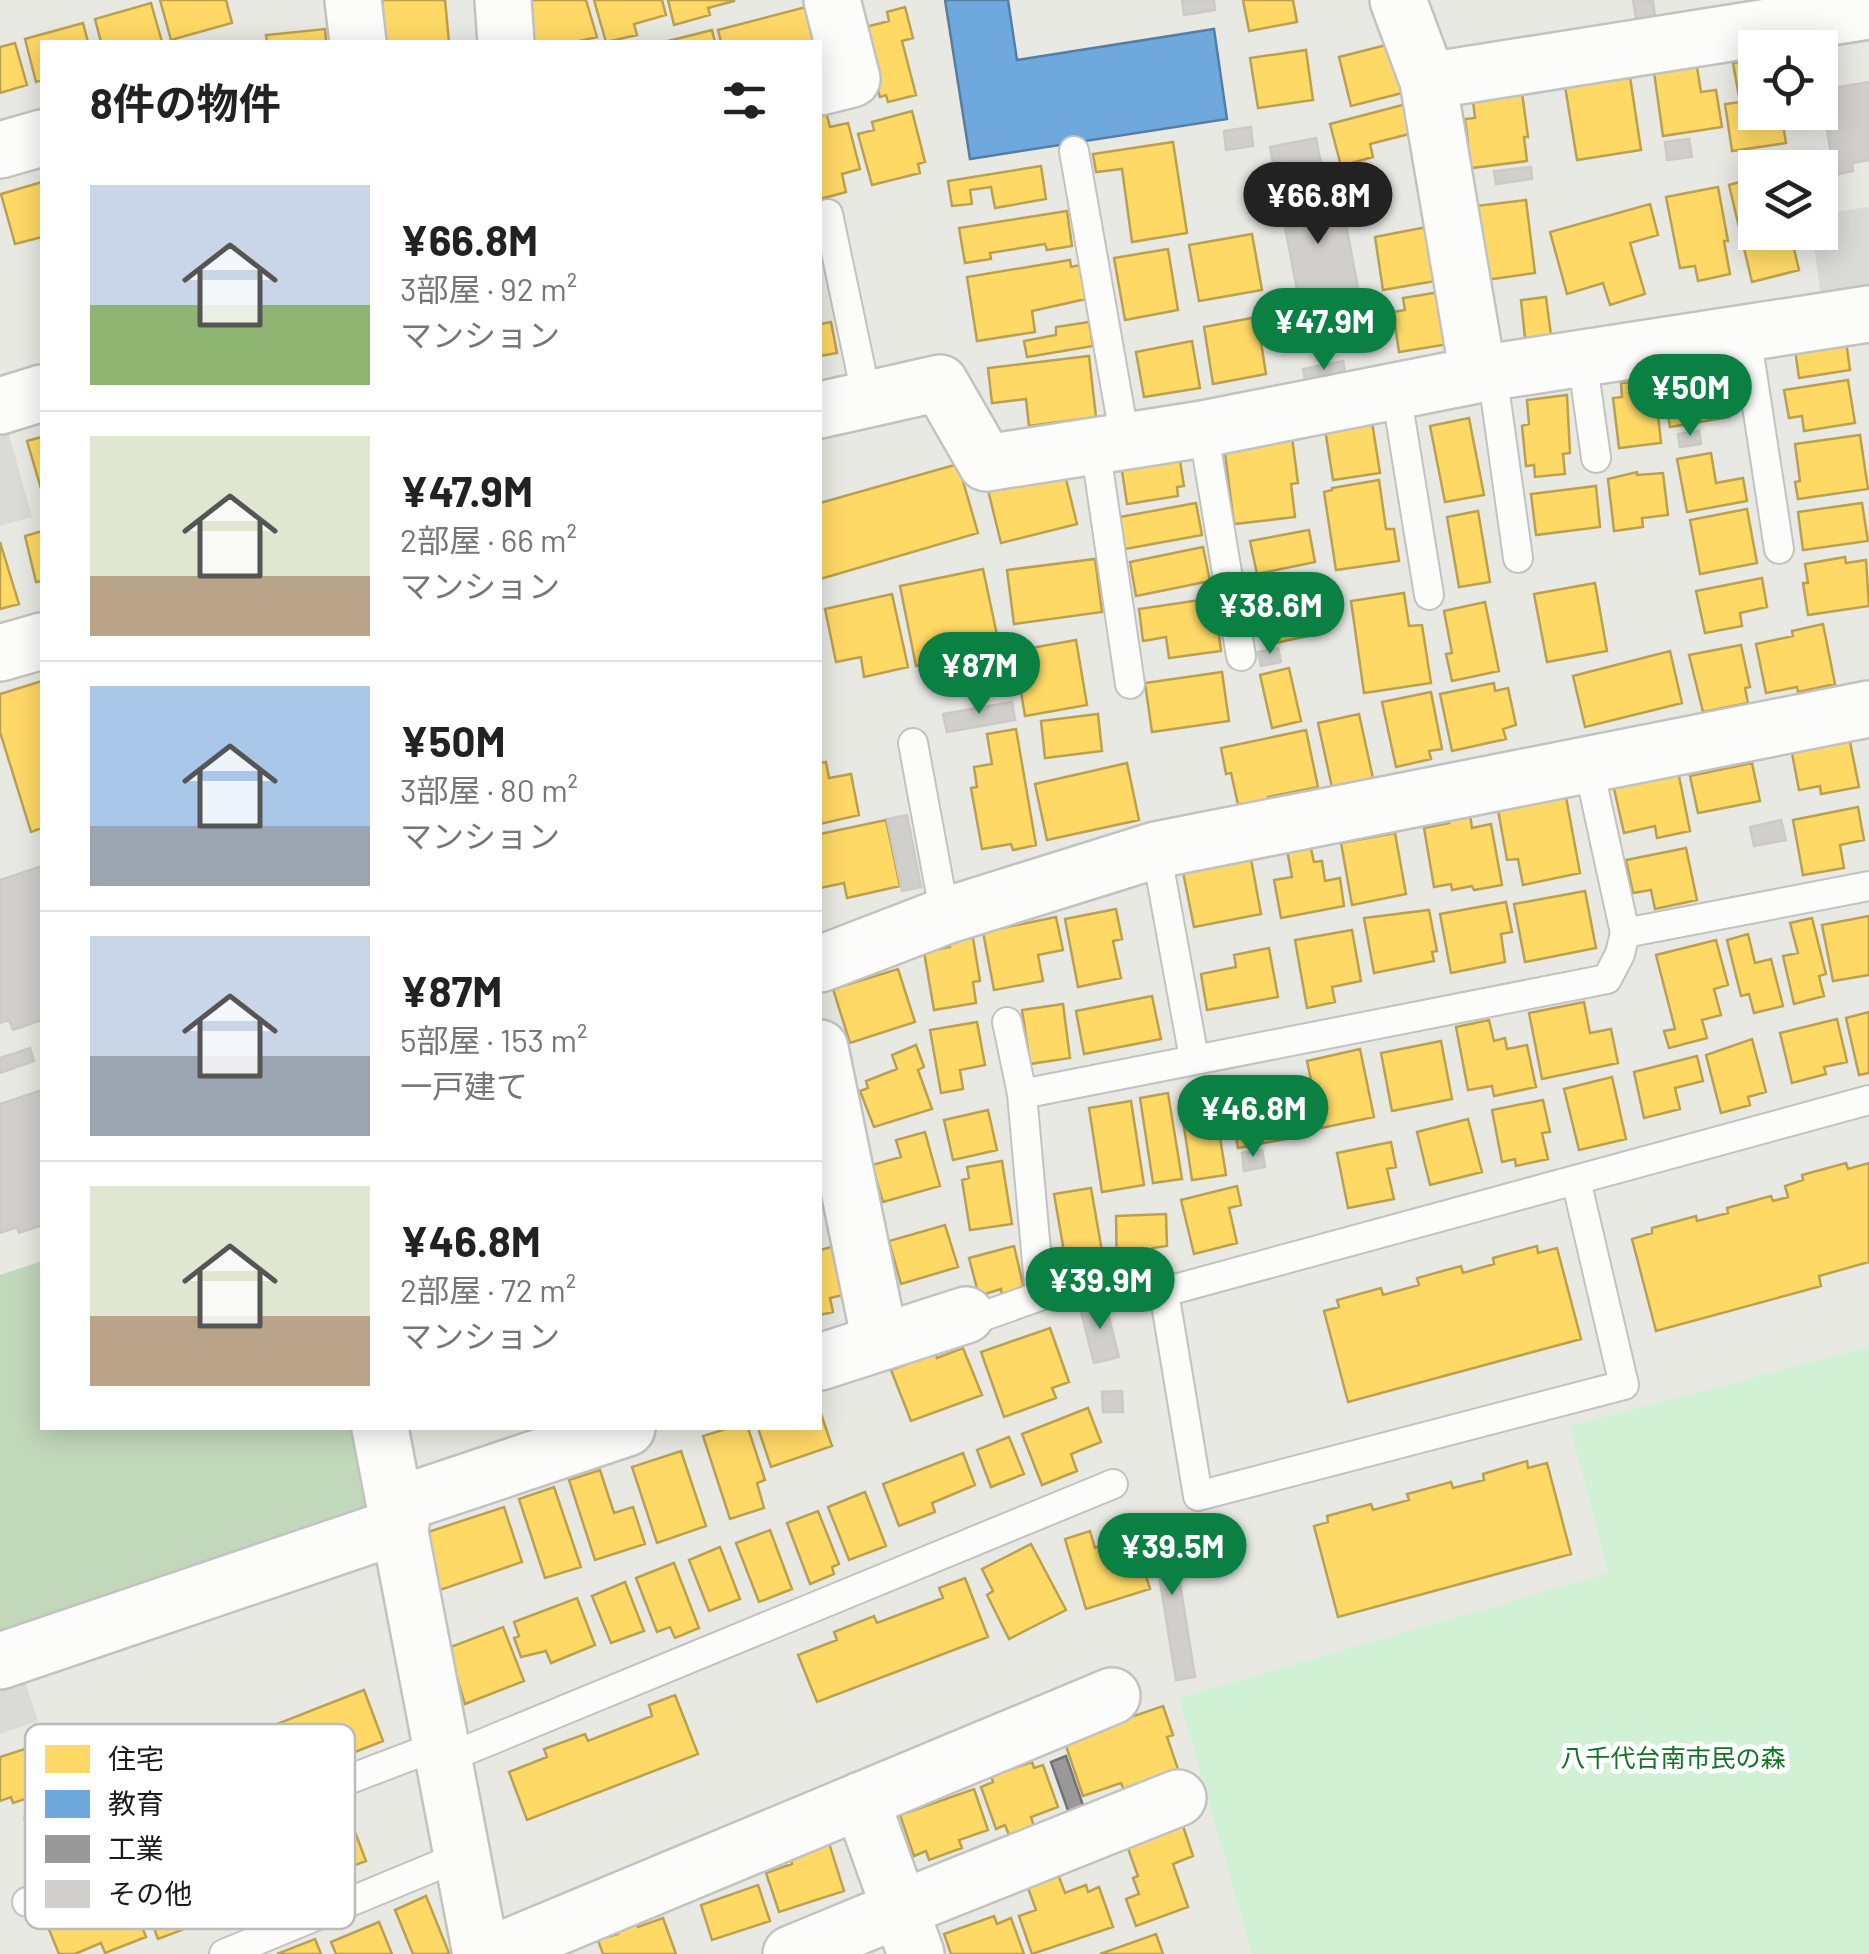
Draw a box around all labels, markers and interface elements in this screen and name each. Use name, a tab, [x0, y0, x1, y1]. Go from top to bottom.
map controls	[1738, 30, 1838, 250]
button: locate	[1738, 30, 1838, 130]
icon: filters	[717, 73, 772, 128]
text: 8件の物件	[90, 77, 281, 127]
button: layers	[1738, 150, 1838, 250]
pin: ¥66.8M	[1237, 162, 1399, 247]
text: ¥66.8M	[1265, 175, 1371, 213]
text: ¥66.8M	[400, 214, 538, 264]
icon: home	[170, 225, 290, 345]
text: 3部屋 · 92 m²	[400, 269, 577, 307]
pin: ¥47.9M	[1243, 288, 1405, 373]
text: ¥47.9M	[1273, 301, 1375, 339]
text: マンション	[400, 315, 560, 353]
pin: ¥50M	[1631, 354, 1749, 439]
text: ¥50M	[1650, 367, 1730, 405]
text: ¥47.9M	[400, 465, 533, 515]
icon: home	[170, 476, 290, 596]
text: 2部屋 · 66 m²	[400, 520, 577, 558]
text: マンション	[400, 566, 560, 604]
pin: ¥38.6M	[1189, 572, 1351, 657]
text: ¥38.6M	[1217, 585, 1323, 623]
pin: ¥87M	[920, 632, 1038, 717]
text: ¥87M	[940, 645, 1018, 683]
text: ¥50M	[400, 715, 505, 765]
icon: home	[170, 726, 290, 846]
text: 3部屋 · 80 m²	[400, 770, 578, 808]
text: マンション	[400, 816, 560, 854]
text: ¥87M	[400, 965, 502, 1015]
icon: home	[170, 976, 290, 1096]
text: 5部屋 · 153 m²	[400, 1020, 587, 1058]
text: 一戸建て	[400, 1066, 528, 1104]
pin: ¥46.8M	[1172, 1075, 1334, 1160]
text: ¥46.8M	[1199, 1088, 1307, 1126]
text: ¥46.8M	[400, 1215, 541, 1265]
icon: home	[170, 1226, 290, 1346]
pin: ¥39.9M	[1019, 1247, 1181, 1332]
text: ¥39.9M	[1048, 1260, 1152, 1298]
text: 2部屋 · 72 m²	[400, 1270, 576, 1308]
text: マンション	[400, 1316, 560, 1354]
pin: ¥39.5M	[1091, 1513, 1253, 1598]
text: ¥39.5M	[1120, 1526, 1225, 1564]
legend	[25, 1724, 355, 1929]
text: 住宅	[108, 1741, 164, 1775]
park label: 八千代台南市民の森	[1560, 1742, 1786, 1772]
text: 教育	[108, 1786, 164, 1820]
text: 工業	[108, 1831, 164, 1865]
text: その他	[108, 1876, 192, 1910]

